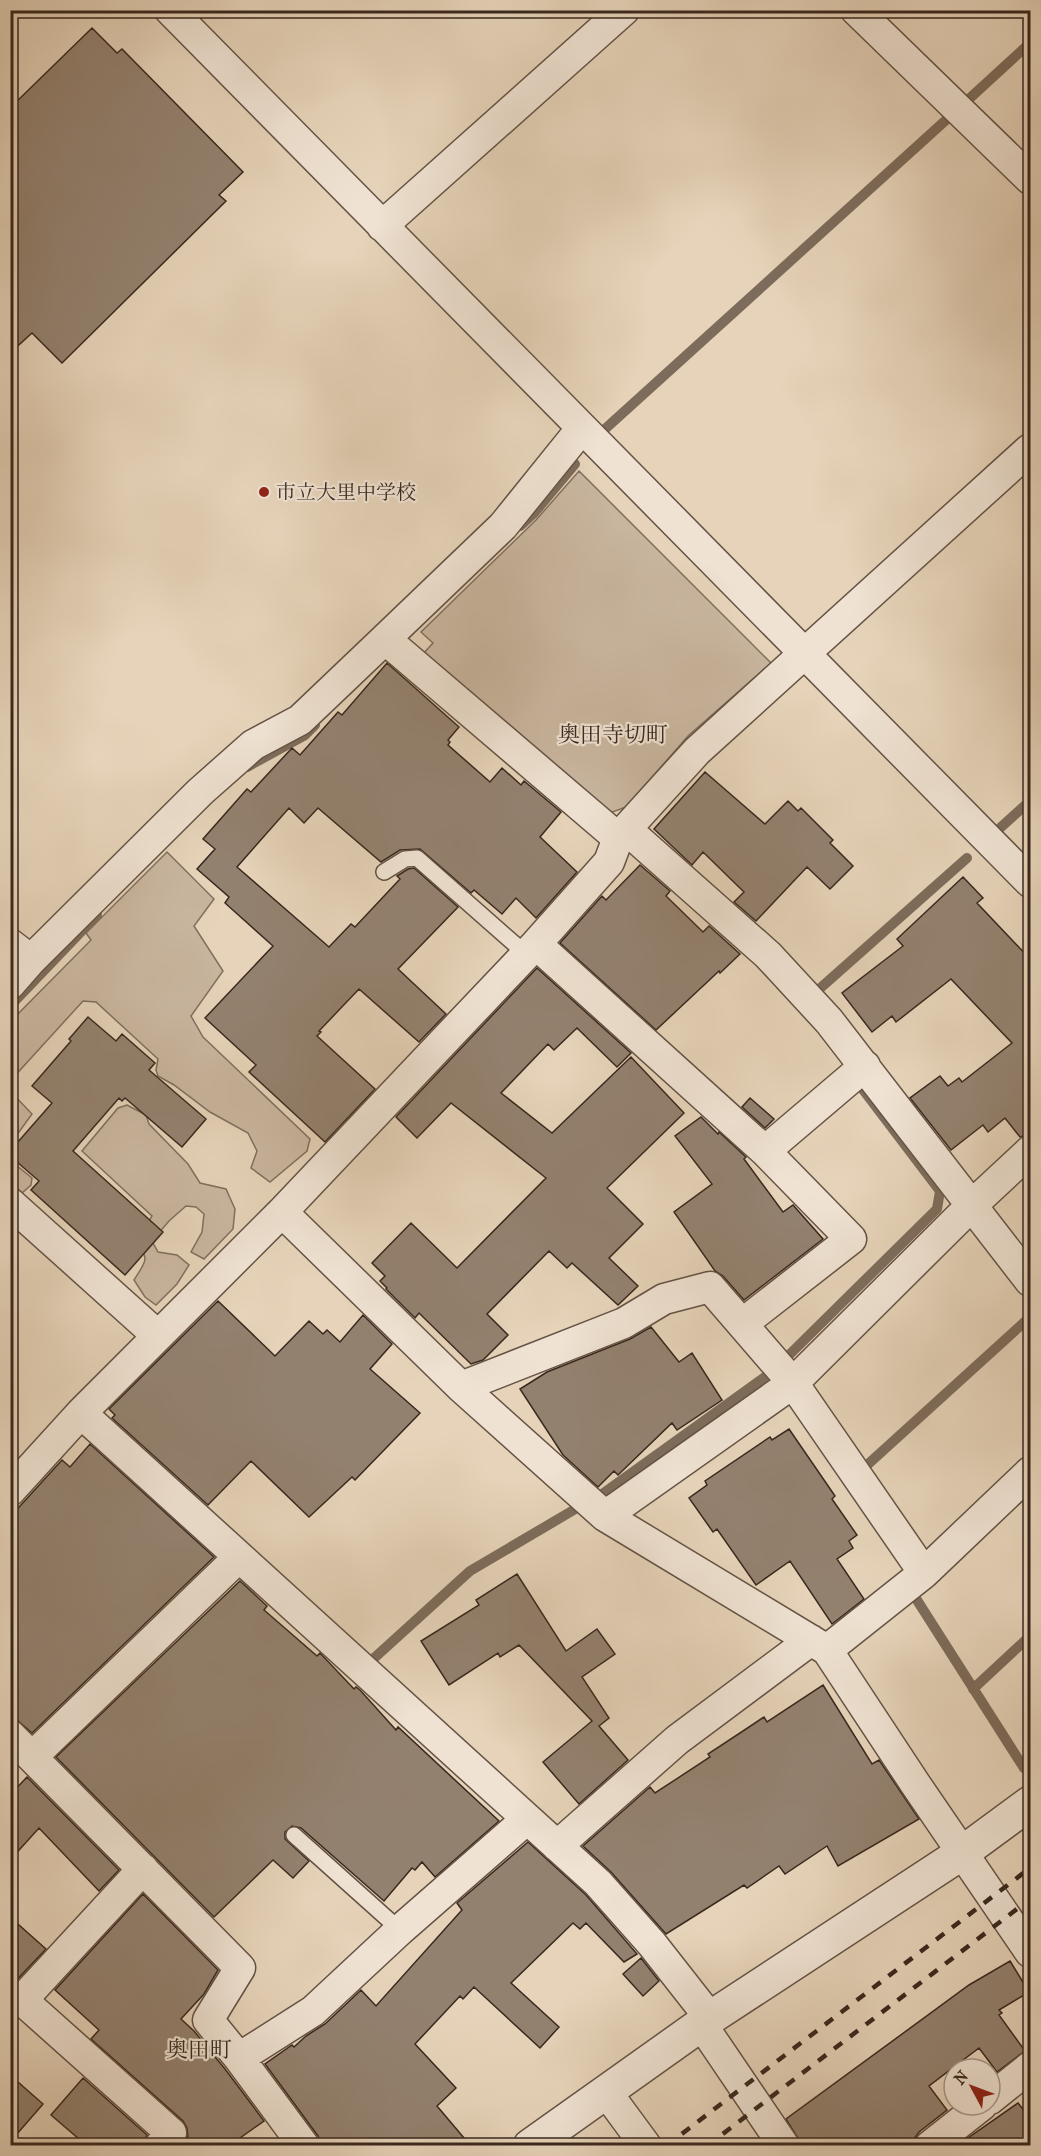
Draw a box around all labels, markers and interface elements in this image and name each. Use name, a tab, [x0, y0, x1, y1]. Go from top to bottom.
place label: 市立大里中学校	[276, 481, 416, 504]
marker: 市立大里中学校	[257, 485, 271, 499]
district label: 奥田寺切町	[558, 722, 668, 748]
district label: 奥田町	[166, 2037, 232, 2063]
north arrow	[942, 2057, 1002, 2117]
text: N	[950, 2066, 973, 2088]

